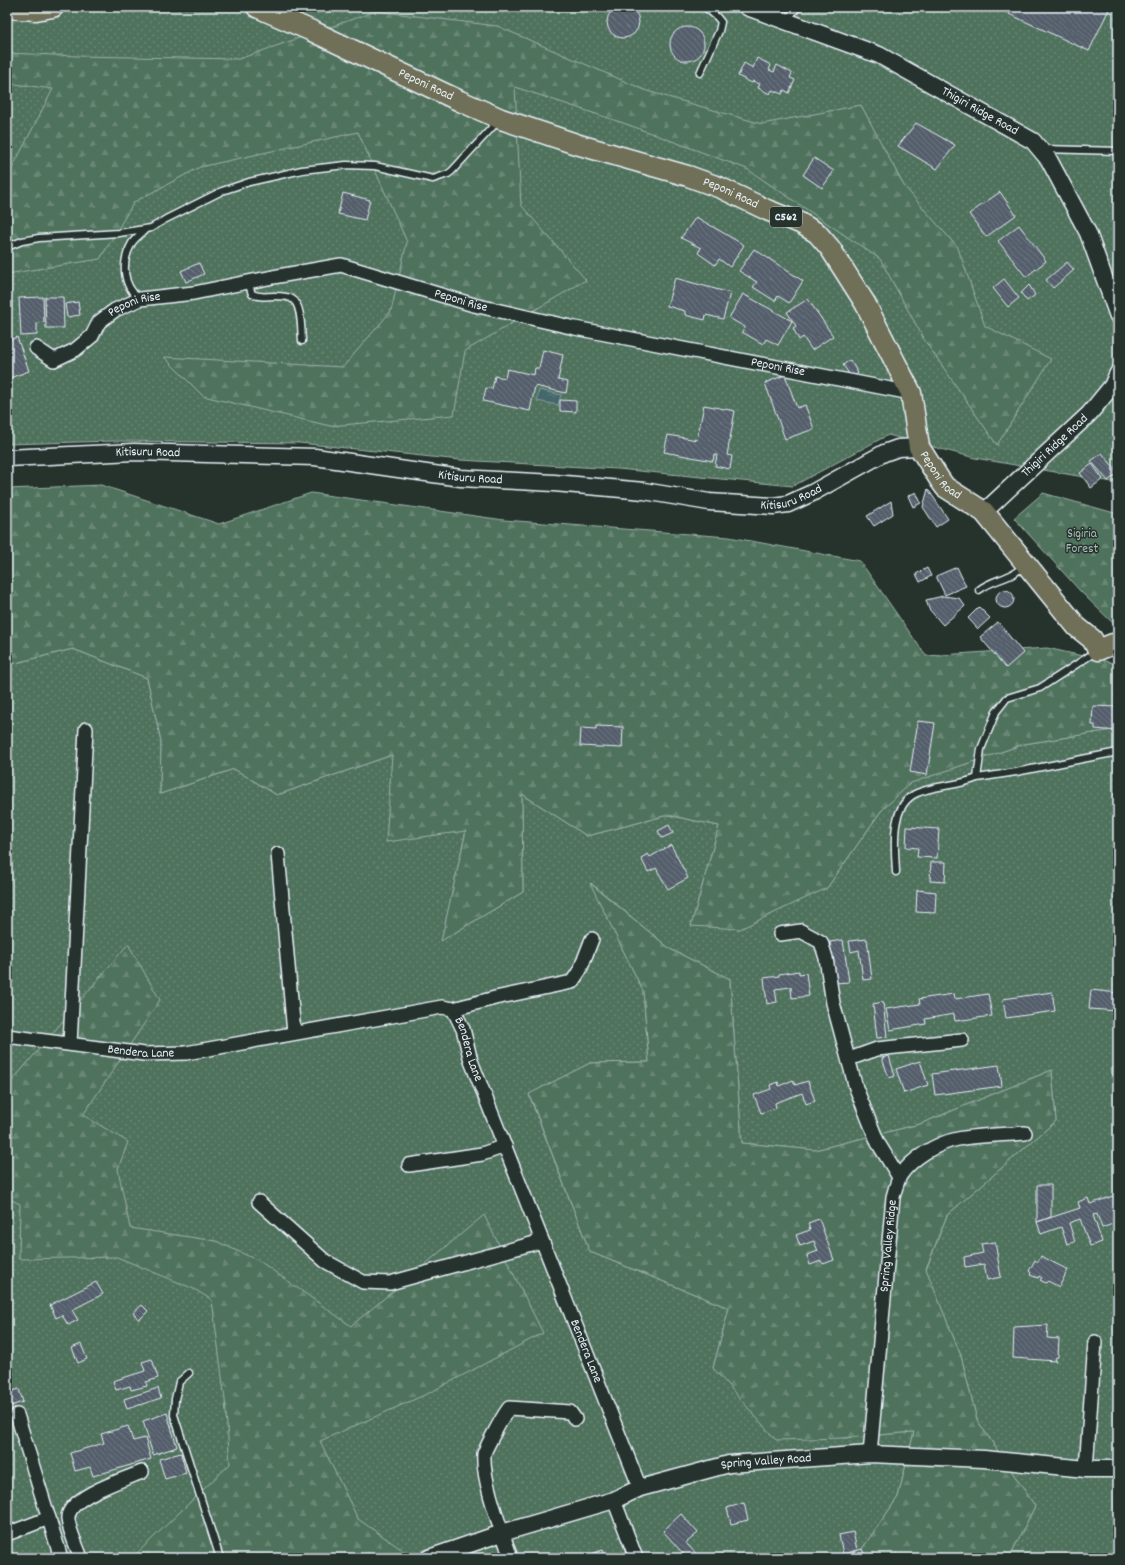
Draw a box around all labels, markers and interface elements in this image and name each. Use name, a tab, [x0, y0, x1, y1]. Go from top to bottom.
street label: Peponi Road	[395, 64, 457, 106]
street label: Thigiri Ridge Road	[938, 82, 1022, 140]
street label: Peponi Road	[700, 173, 762, 214]
road number: C562	[770, 207, 802, 227]
street label: Peponi Rise	[432, 284, 490, 317]
street label: Peponi Rise	[104, 287, 162, 322]
street label: Peponi Rise	[749, 353, 807, 382]
street label: Thigiri Ridge Road	[1017, 410, 1093, 482]
street label: Kitisuru Road	[115, 442, 180, 463]
street label: Peponi Road	[914, 447, 965, 505]
street label: Kitisuru Road	[437, 465, 503, 490]
street label: Kitisuru Road	[760, 480, 826, 516]
park label: Sigiria Forest	[1066, 525, 1098, 559]
street label: Bendera Lane	[449, 1014, 488, 1085]
street label: Bendera Lane	[106, 1040, 175, 1064]
street label: Spring Valley Ridge	[875, 1199, 902, 1293]
street label: Bendera Lane	[565, 1317, 607, 1386]
street label: Spring Valley Road	[719, 1449, 812, 1475]

